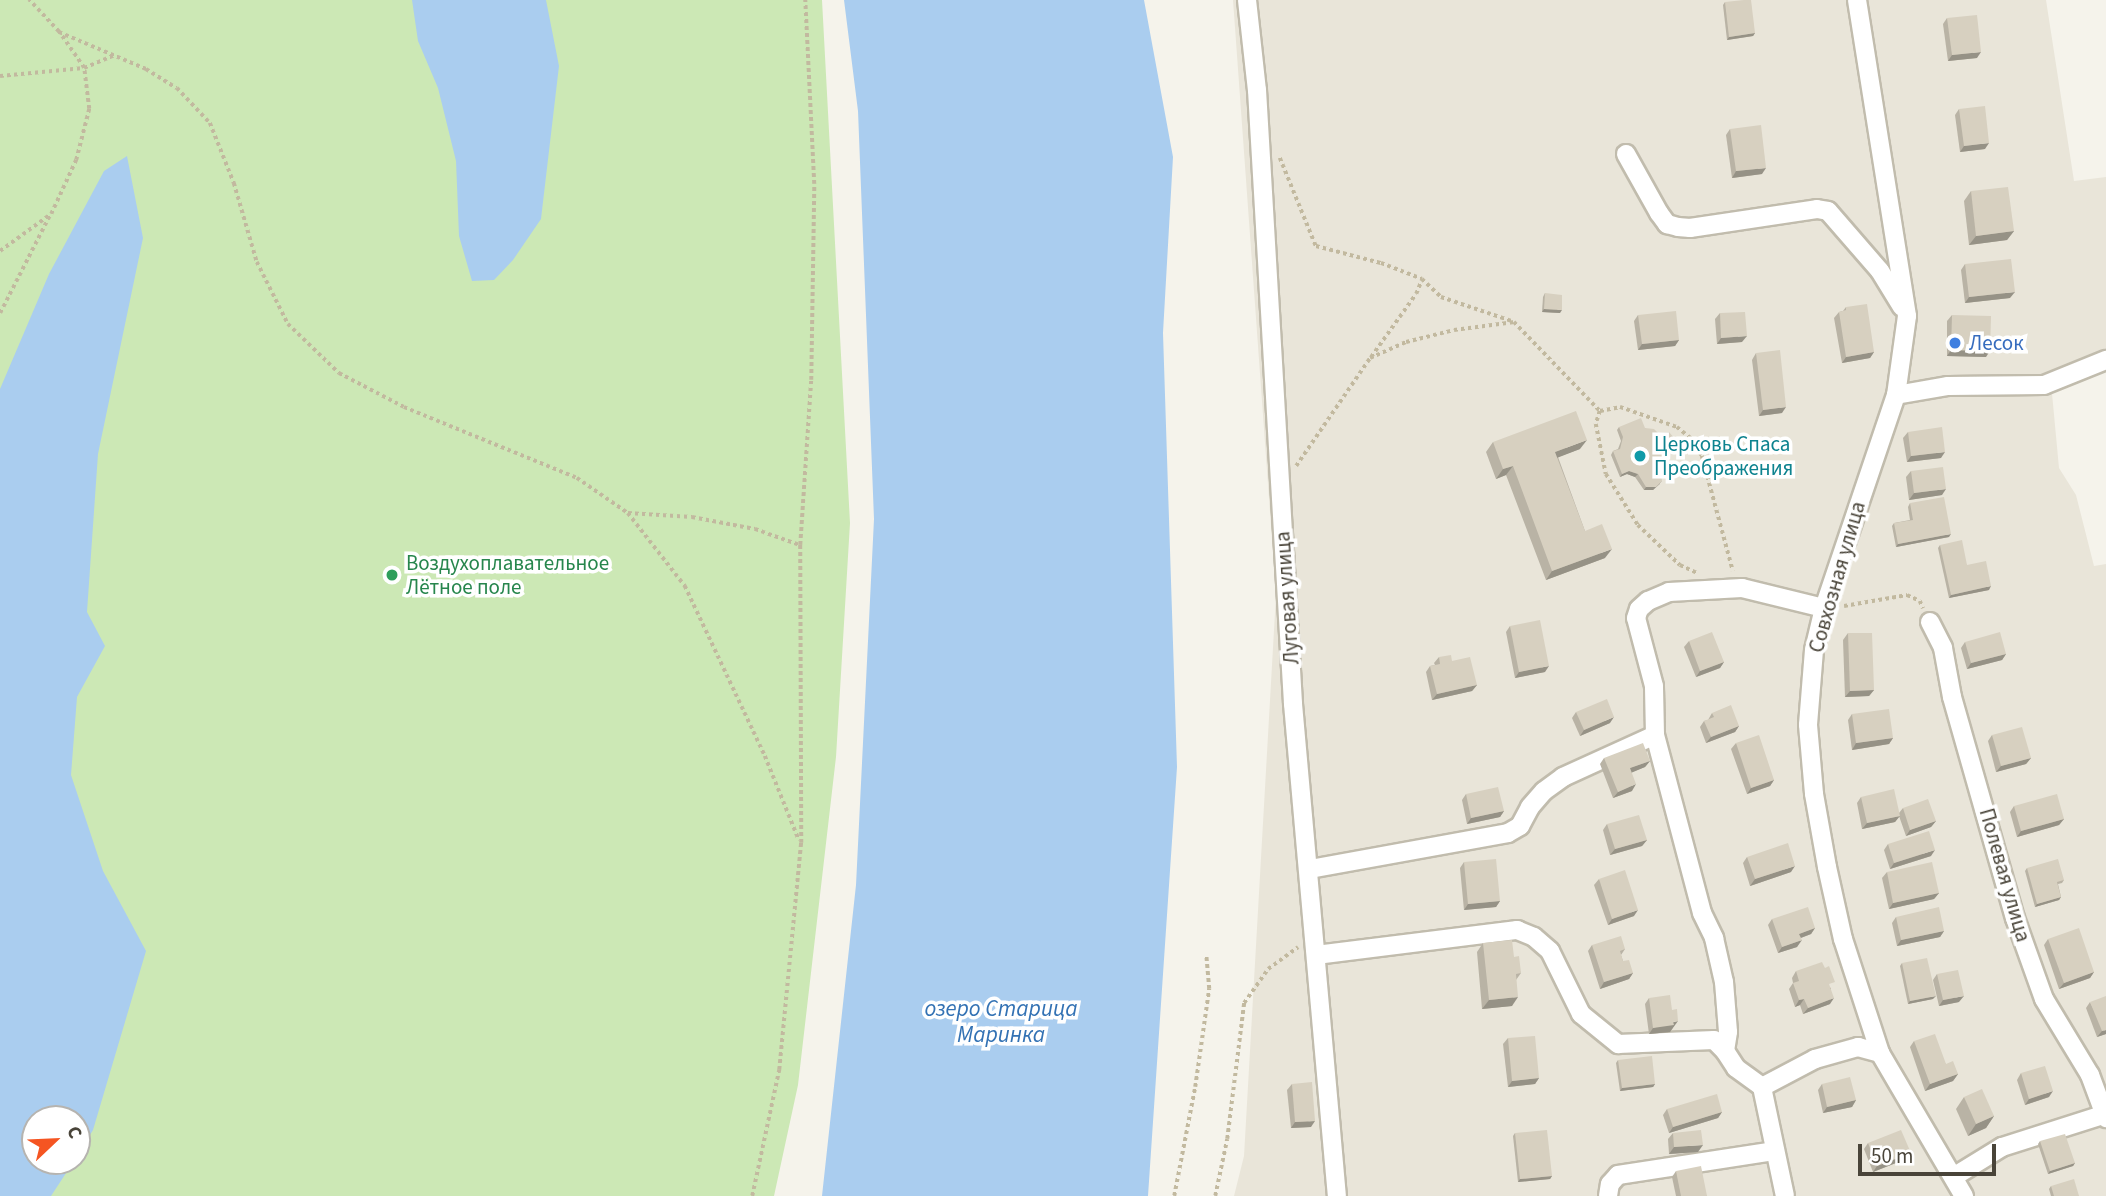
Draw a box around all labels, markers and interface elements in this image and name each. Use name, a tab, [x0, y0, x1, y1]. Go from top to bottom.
place label: Лесок	[1969, 330, 2024, 356]
marker: Лесок	[1947, 335, 1963, 351]
place label: Церковь Спаса Преображения	[1654, 431, 1793, 481]
marker: Церковь Спаса Преображения	[1632, 448, 1648, 464]
street label: Совхозная улица	[1803, 499, 1871, 655]
street label: Луговая улица	[1270, 531, 1304, 665]
place label: Воздухоплавательное Лётное поле	[406, 550, 609, 600]
marker: Воздухоплавательное Лётное поле	[384, 567, 400, 583]
street label: Полевая улица	[1974, 805, 2036, 945]
water label: озеро Старица Маринка	[924, 995, 1078, 1049]
north arrow	[21, 1105, 91, 1175]
text: С	[59, 1122, 89, 1143]
scale bar	[1861, 1130, 1999, 1174]
text: 50 m	[1871, 1141, 1913, 1171]

